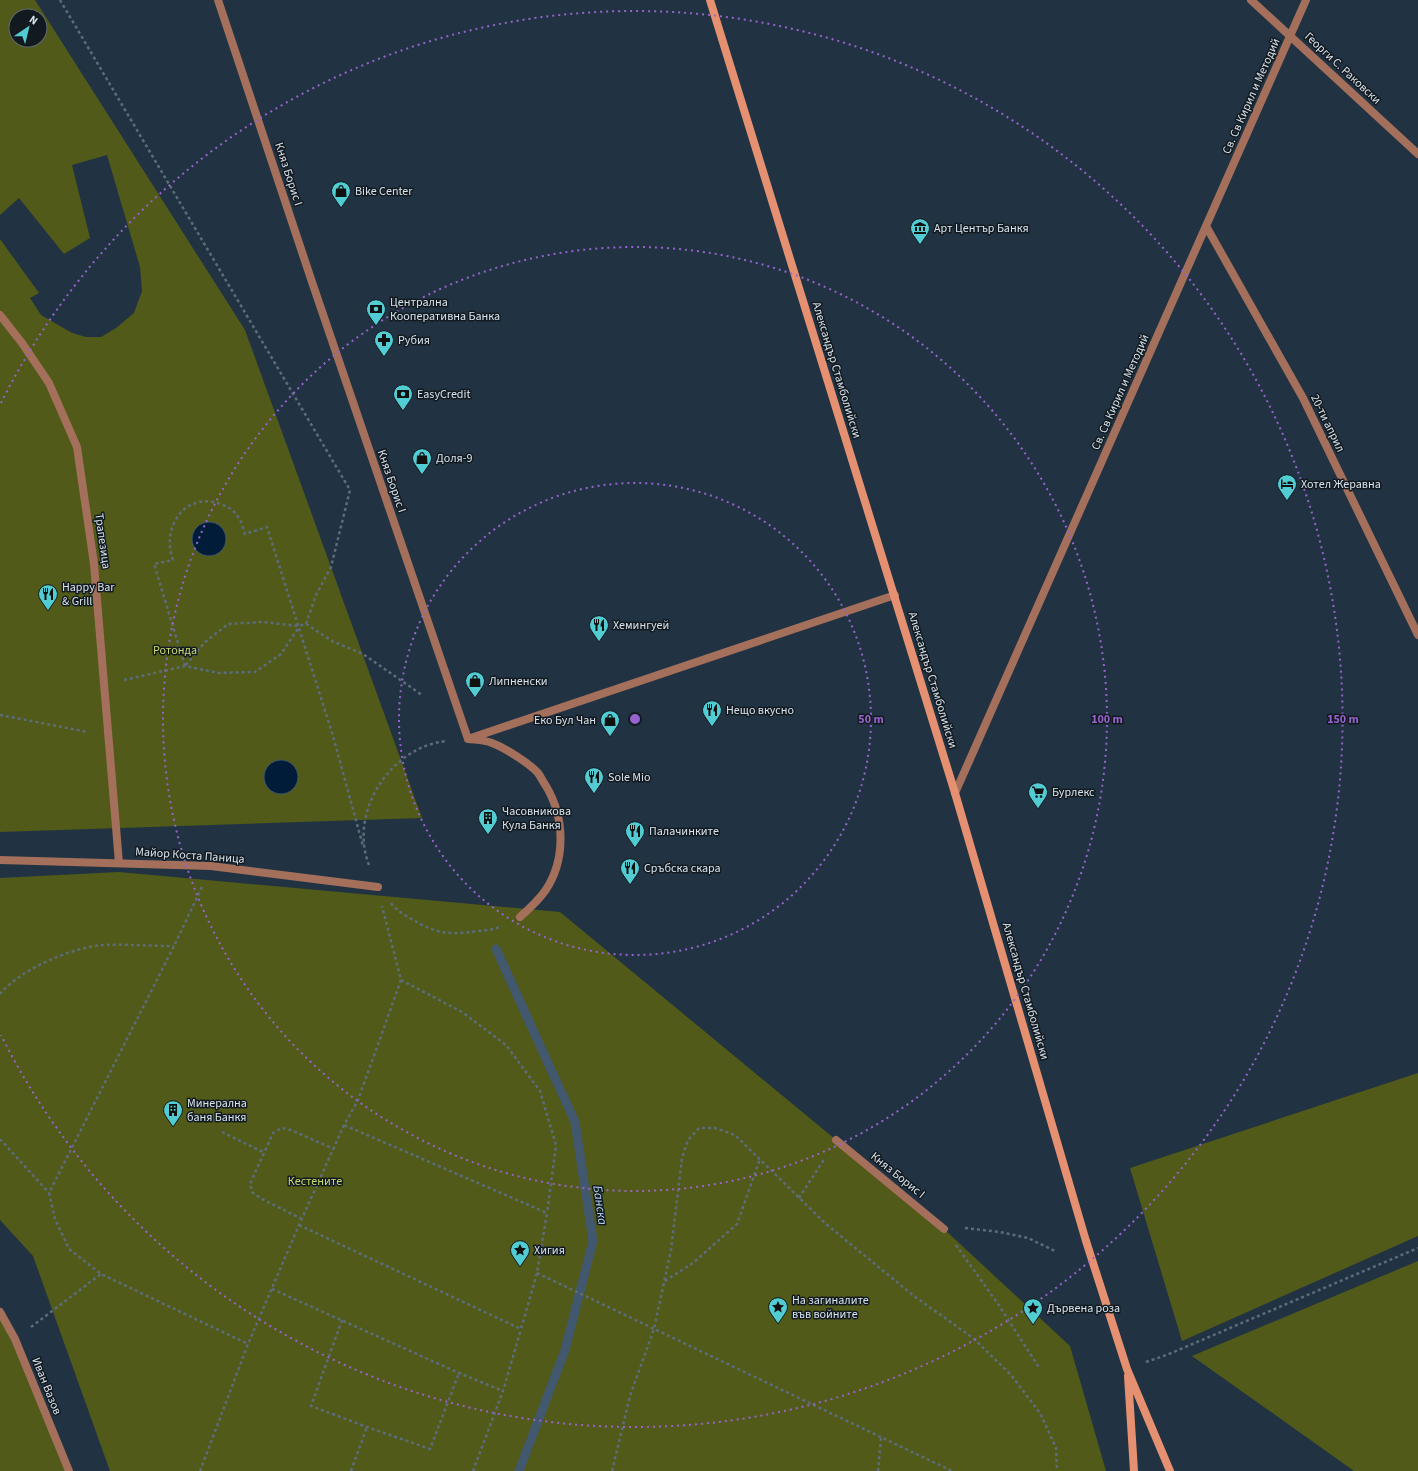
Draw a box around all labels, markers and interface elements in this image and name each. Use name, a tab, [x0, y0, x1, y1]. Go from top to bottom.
north arrow	[8, 8, 48, 48]
text: N	[26, 12, 41, 28]
street label: Георги С. Раковски	[1301, 28, 1385, 108]
street label: Св. Св Кирил и Методий	[1218, 36, 1285, 157]
street label: Княз Борис I	[270, 140, 307, 208]
shop icon: Bike Center	[330, 180, 352, 208]
place label: Bike Center	[355, 183, 413, 200]
museum icon: Арт Център Банкя	[909, 217, 931, 245]
place label: Арт Център Банкя	[934, 220, 1029, 237]
place label: Централна Кооперативна Банка	[390, 294, 500, 325]
bank icon: Централна Кооперативна Банка	[365, 298, 387, 326]
street label: Александър Стамболийски	[808, 300, 865, 441]
pharmacy icon: Рубия	[373, 329, 395, 357]
place label: Рубия	[398, 332, 430, 349]
street label: Св. Св Кирил и Методий	[1087, 332, 1154, 453]
bank icon: EasyCredit	[392, 383, 414, 411]
place label: EasyCredit	[417, 386, 471, 403]
street label: 20-ти април	[1306, 391, 1349, 455]
street label: Княз Борис I	[373, 447, 410, 515]
shop icon: Доля-9	[411, 447, 433, 475]
place label: Доля-9	[436, 450, 473, 467]
hotel icon: Хотел Жеравна	[1276, 473, 1298, 501]
place label: Хотел Жеравна	[1301, 476, 1381, 493]
street label: Трапезица	[90, 512, 115, 570]
place label: Happy Bar & Grill	[62, 579, 115, 610]
restaurant icon: Happy Bar & Grill	[37, 583, 59, 611]
street label: Александър Стамболийски	[904, 610, 961, 751]
restaurant icon: Хемингуей	[588, 614, 610, 642]
place label: Хемингуей	[613, 617, 669, 634]
park label: Ротонда	[153, 642, 197, 659]
shop icon: Липненски	[464, 670, 486, 698]
place label: Липненски	[489, 673, 548, 690]
restaurant icon: Нещо вкусно	[701, 699, 723, 727]
place label: Нещо вкусно	[726, 702, 794, 719]
shop icon: Еко Бул Чан	[599, 709, 621, 737]
text: 50 m	[858, 711, 884, 728]
text: 100 m	[1091, 711, 1123, 728]
text: 150 m	[1327, 711, 1359, 728]
place label: Еко Бул Чан	[534, 712, 596, 729]
centre of rings	[628, 712, 642, 726]
restaurant icon: Sole Mio	[583, 766, 605, 794]
place label: Sole Mio	[608, 769, 651, 786]
supermarket icon: Бурлекс	[1027, 781, 1049, 809]
place label: Бурлекс	[1052, 784, 1095, 801]
place label: Часовникова Кула Банкя	[502, 803, 571, 834]
building icon: Часовникова Кула Банкя	[477, 807, 499, 835]
restaurant icon: Палачинките	[624, 820, 646, 848]
place label: Палачинките	[649, 823, 719, 840]
street label: Майор Коста Паница	[135, 843, 245, 868]
restaurant icon: Сръбска скара	[619, 857, 641, 885]
place label: Сръбска скара	[644, 860, 721, 877]
street label: Александър Стамболийски	[998, 921, 1053, 1062]
place label: Минерална баня Банкя	[187, 1095, 247, 1126]
building icon: Минерална баня Банкя	[162, 1099, 184, 1127]
street label: Княз Борис I	[867, 1148, 929, 1203]
park label: Кестените	[288, 1173, 342, 1190]
water label: Банска	[588, 1184, 612, 1226]
place icon: Хигия	[509, 1239, 531, 1267]
place label: Хигия	[534, 1242, 565, 1259]
place label: На загиналите във войните	[792, 1292, 869, 1323]
place icon: На загиналите във войните	[767, 1296, 789, 1324]
place icon: Дървена роза	[1022, 1297, 1044, 1325]
place label: Дървена роза	[1047, 1300, 1120, 1317]
street label: Иван Вазов	[27, 1355, 66, 1417]

